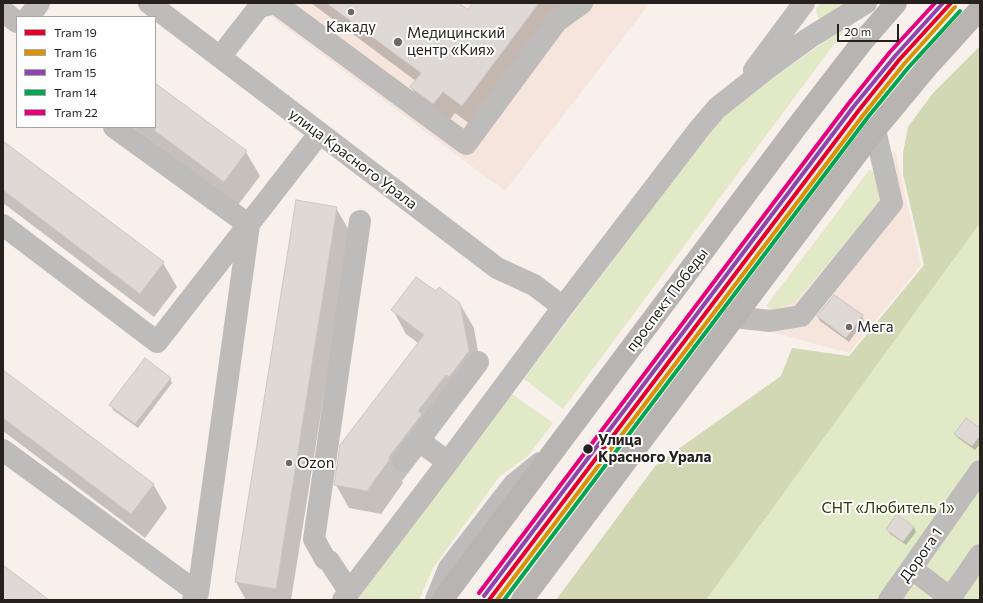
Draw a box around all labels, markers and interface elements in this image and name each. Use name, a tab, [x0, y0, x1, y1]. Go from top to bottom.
marker: Какаду	[346, 7, 356, 17]
legend	[16, 16, 156, 128]
scale bar	[839, 16, 901, 42]
place label: Какаду	[326, 18, 376, 36]
place label: Медицинский центр «Кия»	[407, 24, 505, 59]
text: 20 m	[844, 24, 871, 38]
text: Tram 19	[54, 25, 97, 39]
marker: Медицинский центр «Кия»	[392, 36, 404, 48]
text: Tram 16	[54, 45, 97, 59]
text: Tram 15	[54, 65, 96, 79]
text: Tram 14	[54, 85, 97, 99]
text: Tram 22	[54, 105, 98, 119]
street label: улица Красного Урала	[285, 105, 421, 213]
street label: проспект Победы	[622, 245, 712, 355]
place label: Мега	[857, 318, 894, 336]
marker: Мега	[844, 322, 854, 332]
place label: Улица Красного Урала	[598, 431, 711, 466]
marker: Улица Красного Урала	[581, 442, 595, 456]
place label: Ozon	[297, 454, 334, 472]
marker: Ozon	[284, 458, 294, 468]
park label: СНТ «Любитель 1»	[822, 499, 954, 517]
street label: Дорога 1	[896, 524, 946, 586]

